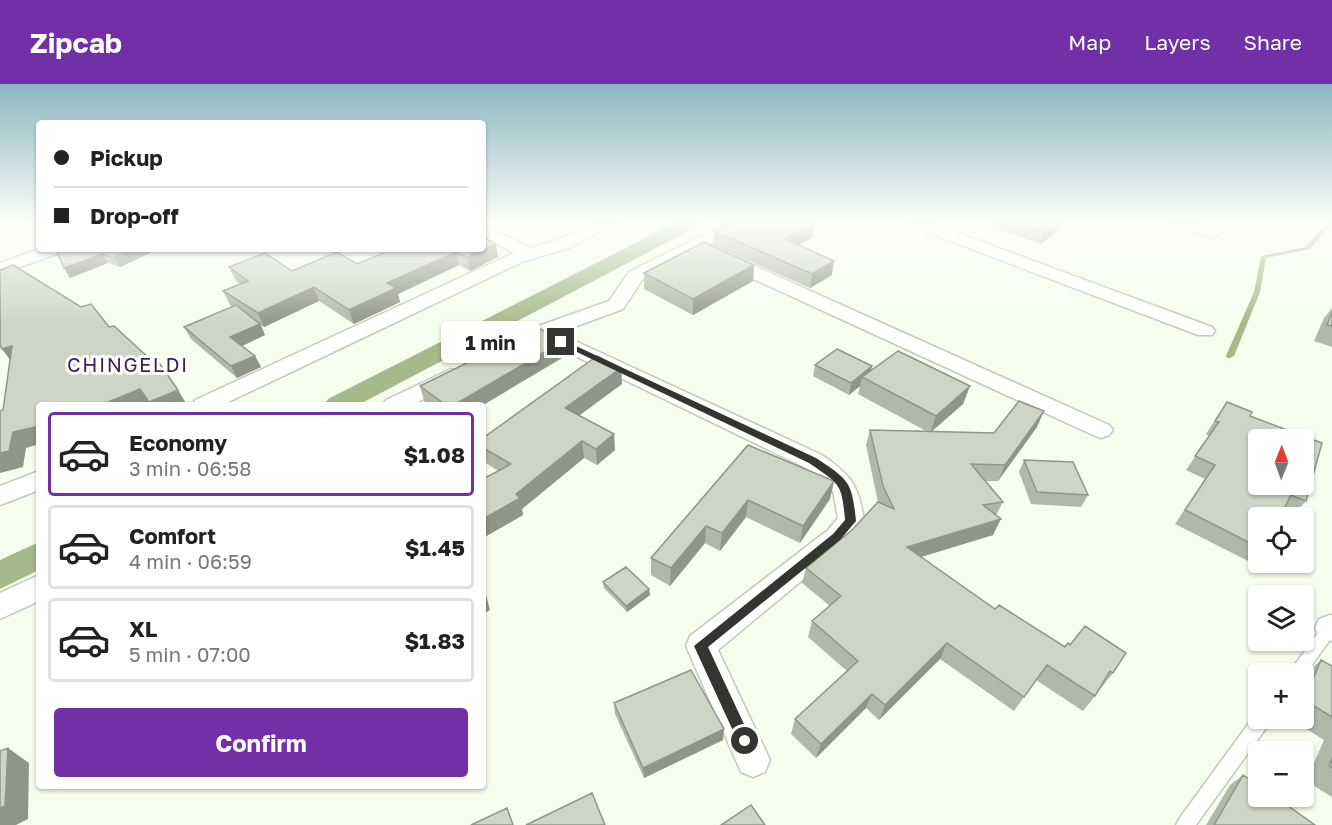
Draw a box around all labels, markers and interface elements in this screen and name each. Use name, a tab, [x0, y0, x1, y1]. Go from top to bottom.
text: Zipcab	[30, 26, 122, 59]
text: Map	[1068, 29, 1111, 55]
text: Layers	[1144, 29, 1211, 55]
text: Share	[1244, 29, 1302, 55]
text: Pickup	[90, 144, 163, 171]
text: Drop-off	[90, 202, 179, 229]
callout: 1 min	[441, 321, 540, 363]
route end	[547, 328, 574, 355]
text: 1 min	[465, 330, 516, 354]
district label: CHINGELDI	[67, 352, 189, 376]
icon: car	[57, 427, 111, 481]
text: Economy	[129, 429, 227, 456]
north arrow	[1248, 429, 1314, 495]
map controls	[1248, 429, 1314, 807]
text: $1.08	[404, 441, 465, 468]
text: 3 min · 06:58	[129, 456, 251, 480]
button: locate	[1248, 507, 1314, 573]
icon: car	[57, 520, 111, 574]
text: Comfort	[129, 522, 216, 549]
text: $1.45	[405, 534, 465, 561]
text: 4 min · 06:59	[129, 549, 252, 573]
button: layers	[1248, 585, 1314, 651]
icon: car	[57, 613, 111, 667]
text: XL	[129, 615, 157, 642]
text: $1.83	[404, 627, 465, 654]
text: 5 min · 07:00	[129, 642, 251, 666]
button: +	[1248, 663, 1314, 729]
button: Confirm	[54, 708, 468, 777]
route start	[731, 727, 758, 754]
button: −	[1248, 741, 1314, 807]

